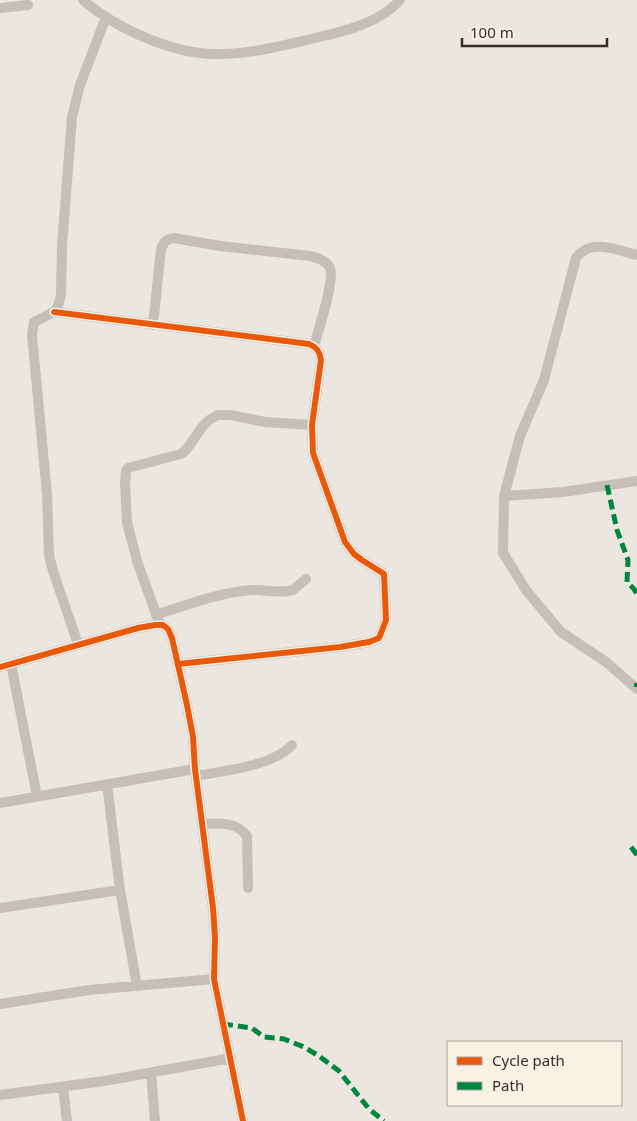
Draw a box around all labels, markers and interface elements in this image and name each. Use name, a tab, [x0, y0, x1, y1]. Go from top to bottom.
scale bar	[462, 15, 607, 47]
text: 100 m	[470, 22, 514, 42]
legend	[447, 1041, 622, 1106]
text: Cycle path	[492, 1050, 565, 1070]
text: Path	[492, 1075, 524, 1095]

